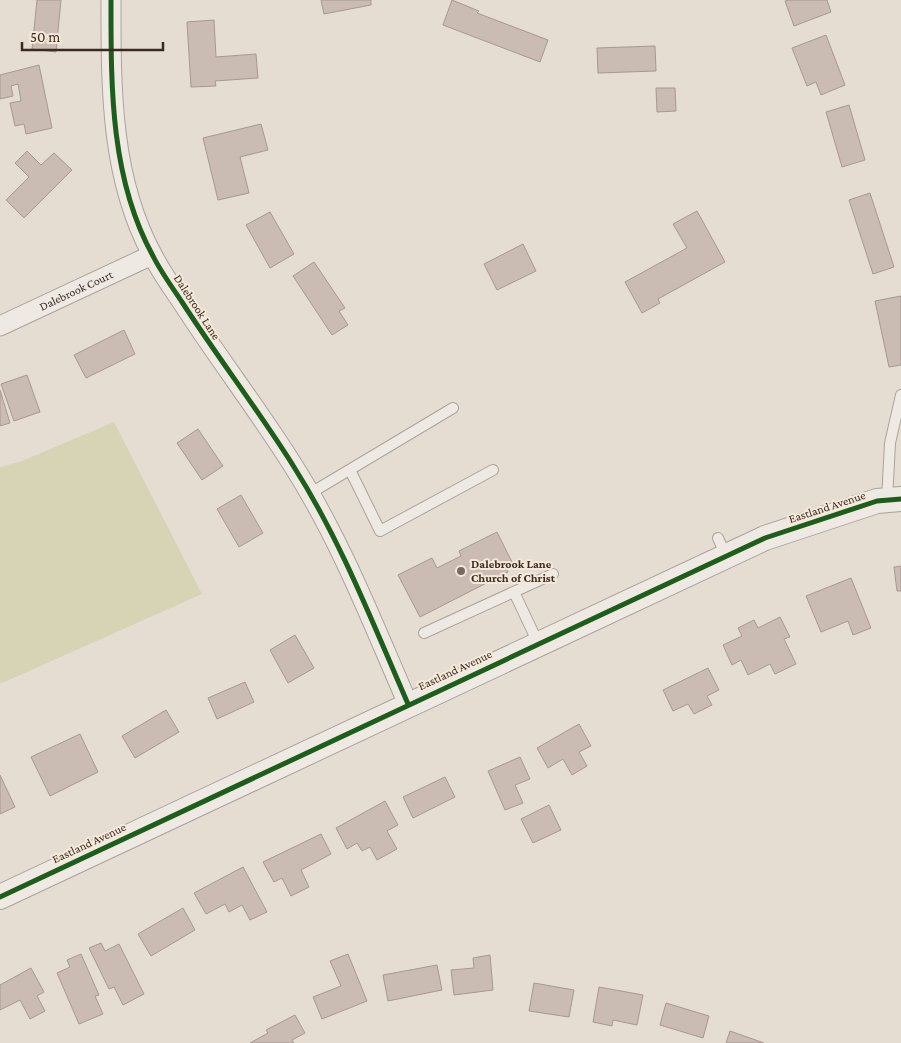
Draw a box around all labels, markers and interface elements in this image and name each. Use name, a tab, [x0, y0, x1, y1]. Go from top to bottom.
scale bar	[22, 20, 164, 52]
text: 50 m	[30, 29, 60, 45]
street label: Dalebrook Court	[37, 267, 116, 314]
street label: Dalebrook Lane	[171, 272, 223, 342]
street label: Eastland Avenue	[787, 488, 867, 526]
place label: Dalebrook Lane Church of Christ	[471, 557, 556, 585]
marker: Dalebrook Lane Church of Christ	[455, 565, 467, 577]
street label: Eastland Avenue	[416, 647, 494, 693]
street label: Eastland Avenue	[50, 820, 128, 866]

